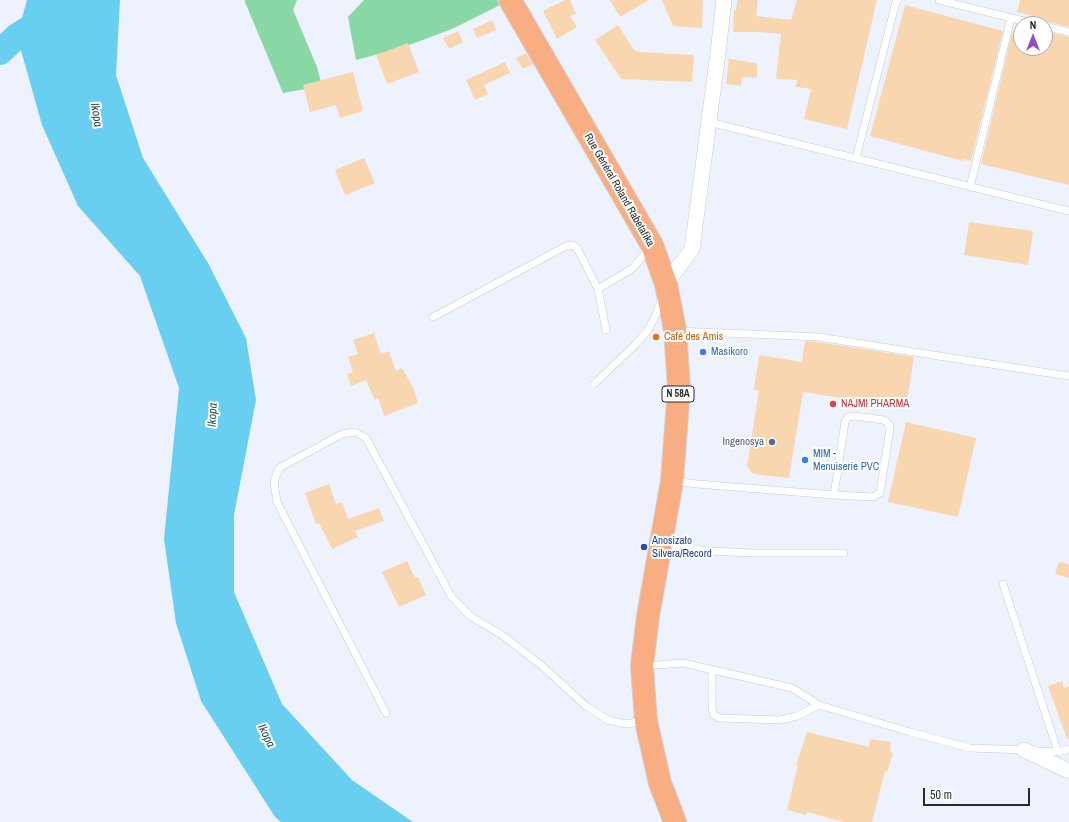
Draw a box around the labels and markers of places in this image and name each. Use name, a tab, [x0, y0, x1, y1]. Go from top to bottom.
place label: Café des Amis	[664, 330, 723, 344]
marker: Café des Amis	[651, 332, 661, 342]
place label: Masikoro	[711, 345, 748, 359]
marker: Masikoro	[698, 347, 708, 357]
place label: NAJMI PHARMA	[841, 397, 909, 411]
marker: NAJMI PHARMA	[828, 399, 838, 409]
place label: Ingenosya	[722, 435, 764, 449]
marker: Ingenosya	[767, 437, 777, 447]
place label: MIM - Menuiserie PVC	[813, 447, 879, 473]
marker: MIM - Menuiserie PVC	[800, 455, 810, 465]
place label: Anosizato Silvera/Record	[652, 534, 712, 560]
marker: Anosizato Silvera/Record	[639, 542, 649, 552]

